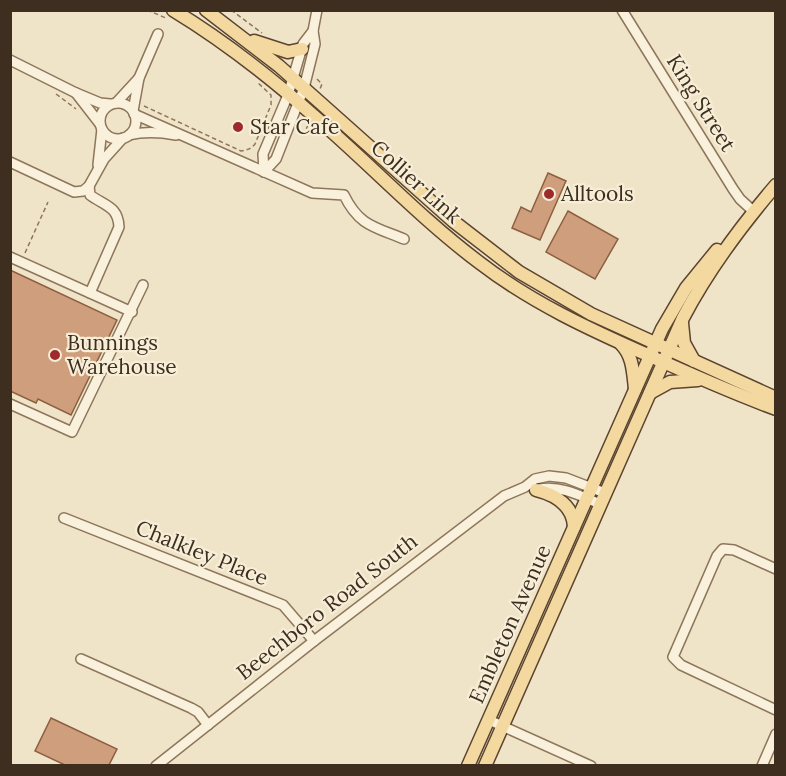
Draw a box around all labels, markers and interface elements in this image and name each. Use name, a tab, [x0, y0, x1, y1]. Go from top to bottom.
street label: King Street	[661, 49, 742, 157]
place label: Star Cafe	[250, 113, 339, 140]
marker: Star Cafe	[231, 120, 245, 134]
street label: Collier Link	[366, 134, 468, 230]
place label: Alltools	[560, 180, 634, 207]
marker: Alltools	[542, 187, 556, 201]
place label: Bunnings Warehouse	[67, 329, 177, 380]
marker: Bunnings Warehouse	[48, 348, 62, 362]
street label: Chalkley Place	[132, 514, 272, 591]
street label: Beechboro Road South	[231, 528, 423, 686]
street label: Embleton Avenue	[462, 540, 557, 707]

